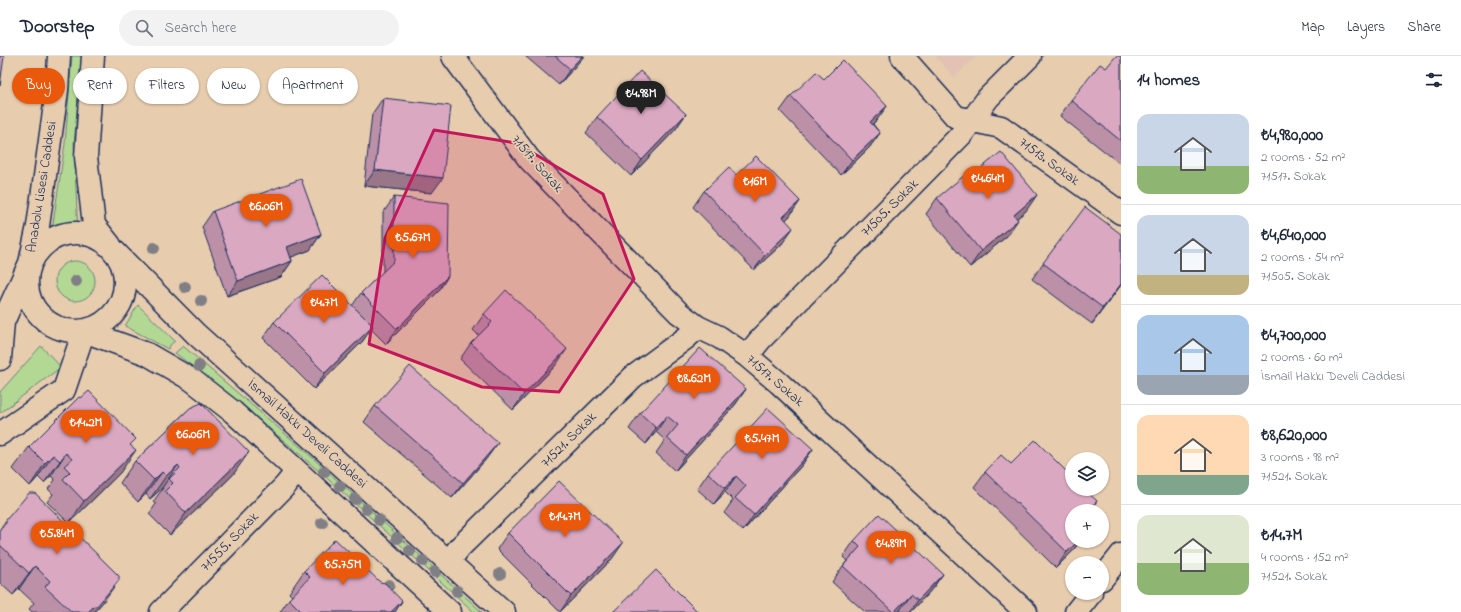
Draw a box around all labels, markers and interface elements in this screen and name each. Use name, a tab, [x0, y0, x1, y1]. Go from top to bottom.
search box	[119, 10, 399, 46]
text: Doorstep	[20, 14, 95, 41]
icon: search	[133, 17, 155, 39]
text: Search here	[165, 17, 236, 39]
text: Map	[1301, 17, 1325, 38]
text: Layers	[1347, 17, 1385, 38]
text: Share	[1407, 17, 1441, 38]
chip: Buy	[12, 68, 65, 104]
chip: Rent	[73, 68, 127, 104]
chip: Filters	[135, 68, 199, 104]
chip: New	[207, 68, 260, 104]
chip: Apartment	[268, 68, 358, 104]
text: 14 homes	[1137, 68, 1200, 93]
icon: filters	[1423, 69, 1445, 91]
pin: ₺4.98M	[608, 81, 674, 115]
text: ₺4.98M	[625, 84, 657, 103]
street label: Anadolu Lisesi Caddesi	[21, 120, 63, 254]
text: ₺4,980,000	[1261, 123, 1323, 148]
icon: home	[1169, 130, 1217, 178]
street label: 71517. Sokak	[506, 131, 569, 198]
street label: 71513. Sokak	[1014, 133, 1084, 192]
text: 2 rooms · 52 m²	[1261, 148, 1345, 167]
pin: ₺4.64M	[955, 166, 1021, 200]
text: 71517. Sokak	[1261, 167, 1326, 186]
pin: ₺16M	[731, 169, 779, 203]
text: ₺4.64M	[971, 169, 1005, 188]
text: ₺16M	[743, 172, 767, 191]
street label: 71505. Sokak	[856, 174, 924, 242]
pin: ₺6.06M	[233, 194, 299, 228]
text: ₺6.06M	[249, 197, 283, 216]
text: ₺4,640,000	[1261, 223, 1326, 248]
pin: ₺5.67M	[380, 225, 446, 259]
text: ₺5.67M	[395, 228, 431, 247]
icon: home	[1169, 231, 1217, 279]
text: 2 rooms · 54 m²	[1261, 248, 1344, 267]
text: 71505. Sokak	[1261, 267, 1330, 286]
pin: ₺4.7M	[296, 290, 352, 324]
text: ₺4.7M	[310, 293, 338, 312]
text: ₺4,700,000	[1261, 323, 1326, 348]
icon: home	[1169, 331, 1217, 379]
text: 2 rooms · 60 m²	[1261, 348, 1343, 367]
street label: 71517. Sokak	[742, 350, 809, 413]
pin: ₺8.62M	[661, 366, 727, 400]
text: İsmail Hakkı Develi Caddesi	[1261, 367, 1405, 386]
text: ₺8.62M	[677, 369, 711, 388]
street label: İsmail Hakkı Develi Caddesi	[242, 374, 372, 494]
street label: 71521. Sokak	[536, 407, 602, 473]
pin: ₺14.2M	[53, 410, 119, 444]
text: ₺14.2M	[70, 413, 102, 432]
pin: ₺6.06M	[160, 422, 226, 456]
text: ₺8,620,000	[1261, 423, 1327, 448]
text: ₺6.06M	[176, 425, 210, 444]
pin: ₺5.47M	[729, 426, 795, 460]
text: ₺5.47M	[744, 429, 780, 448]
icon: home	[1169, 431, 1217, 479]
text: 3 rooms · 98 m²	[1261, 448, 1339, 467]
map controls	[1065, 452, 1109, 600]
button: layers	[1065, 452, 1109, 496]
text: 71521. Sokak	[1261, 467, 1328, 486]
pin: ₺14.7M	[532, 504, 598, 538]
button: +	[1065, 504, 1109, 548]
street label: 71555. Sokak	[196, 507, 265, 577]
text: ₺14.7M	[549, 507, 581, 526]
pin: ₺5.84M	[24, 521, 90, 555]
text: ₺14.7M	[1261, 523, 1303, 548]
text: ₺5.84M	[40, 524, 74, 543]
pin: ₺4.89M	[858, 531, 924, 565]
icon: home	[1169, 531, 1217, 579]
text: ₺4.89M	[875, 534, 907, 553]
text: 4 rooms · 152 m²	[1261, 548, 1348, 567]
pin: ₺5.75M	[310, 552, 376, 586]
text: ₺5.75M	[324, 555, 362, 574]
button: −	[1065, 556, 1109, 600]
text: 71521. Sokak	[1261, 567, 1328, 586]

